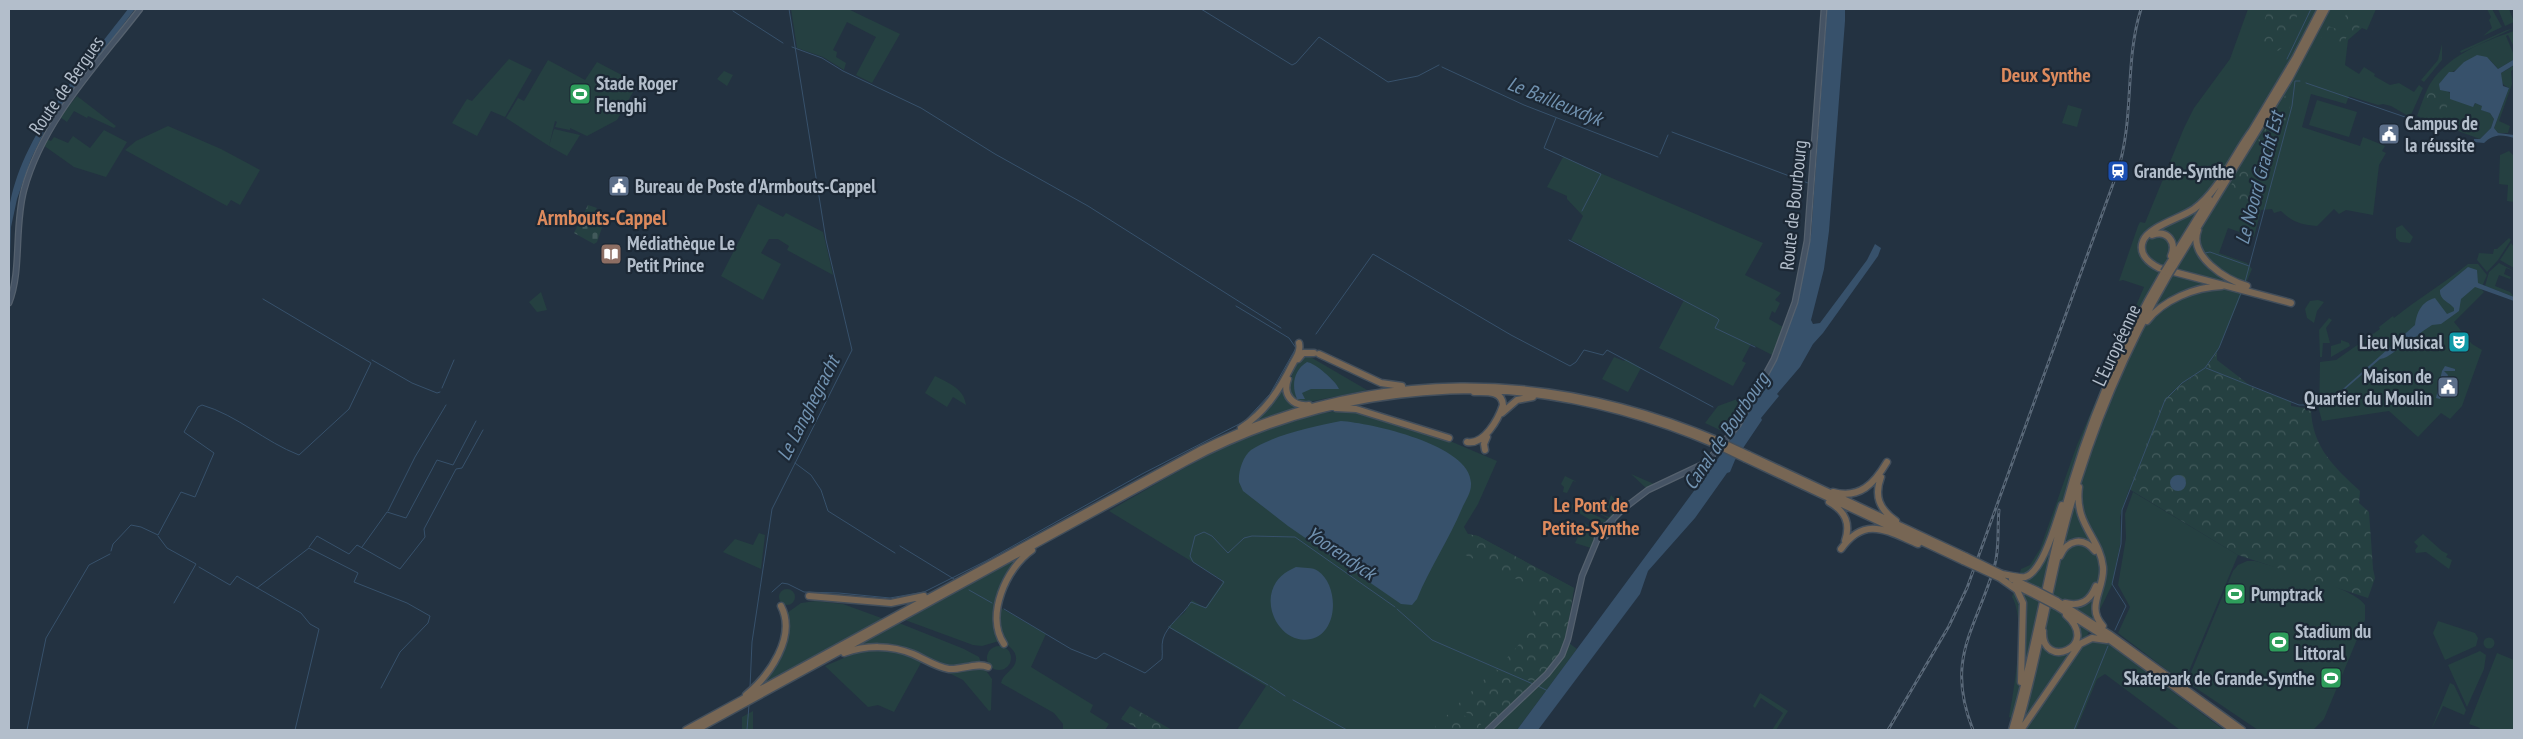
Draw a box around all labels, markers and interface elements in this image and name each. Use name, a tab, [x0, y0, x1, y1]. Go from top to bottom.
street label: Route de Bergues	[23, 31, 109, 139]
district label: Deux Synthe	[2001, 62, 2091, 88]
water label: Le Bailleuxdyk	[1504, 70, 1608, 133]
place label: Stade Roger Flenghi	[596, 71, 678, 117]
sports icon: Stade Roger Flenghi	[568, 82, 592, 106]
water label: Le Noord Gracht Est	[2229, 106, 2290, 247]
place label: Campus de la réussite	[2405, 111, 2478, 157]
public building icon: Campus de la réussite	[2377, 122, 2401, 146]
street label: Route de Bourbourg	[1774, 139, 1812, 271]
station icon: Grande-Synthe	[2106, 159, 2130, 183]
place label: Grande-Synthe	[2134, 159, 2234, 183]
public building icon: Bureau de Poste d'Armbouts-Cappel	[607, 174, 631, 198]
place label: Bureau de Poste d'Armbouts-Cappel	[635, 174, 876, 198]
district label: Armbouts-Cappel	[536, 204, 668, 231]
place label: Médiathèque Le Petit Prince	[627, 231, 735, 277]
library icon: Médiathèque Le Petit Prince	[599, 242, 623, 266]
street label: L'Européenne	[2087, 300, 2145, 390]
place label: Lieu Musical	[2359, 330, 2443, 354]
theatre icon: Lieu Musical	[2447, 330, 2471, 354]
water label: Le Langhegracht	[771, 349, 847, 465]
place label: Maison de Quartier du Moulin	[2304, 364, 2432, 410]
water label: Canal de Bourbourg	[1677, 366, 1776, 495]
public building icon: Maison de Quartier du Moulin	[2436, 375, 2460, 399]
district label: Le Pont de Petite-Synthe	[1542, 492, 1640, 541]
water label: Yoorendyck	[1301, 520, 1383, 587]
sports icon: Pumptrack	[2223, 582, 2247, 606]
place label: Pumptrack	[2251, 582, 2323, 606]
place label: Stadium du Littoral	[2295, 619, 2371, 665]
sports icon: Stadium du Littoral	[2267, 630, 2291, 654]
place label: Skatepark de Grande-Synthe	[2124, 666, 2315, 690]
sports icon: Skatepark de Grande-Synthe	[2319, 666, 2343, 690]

